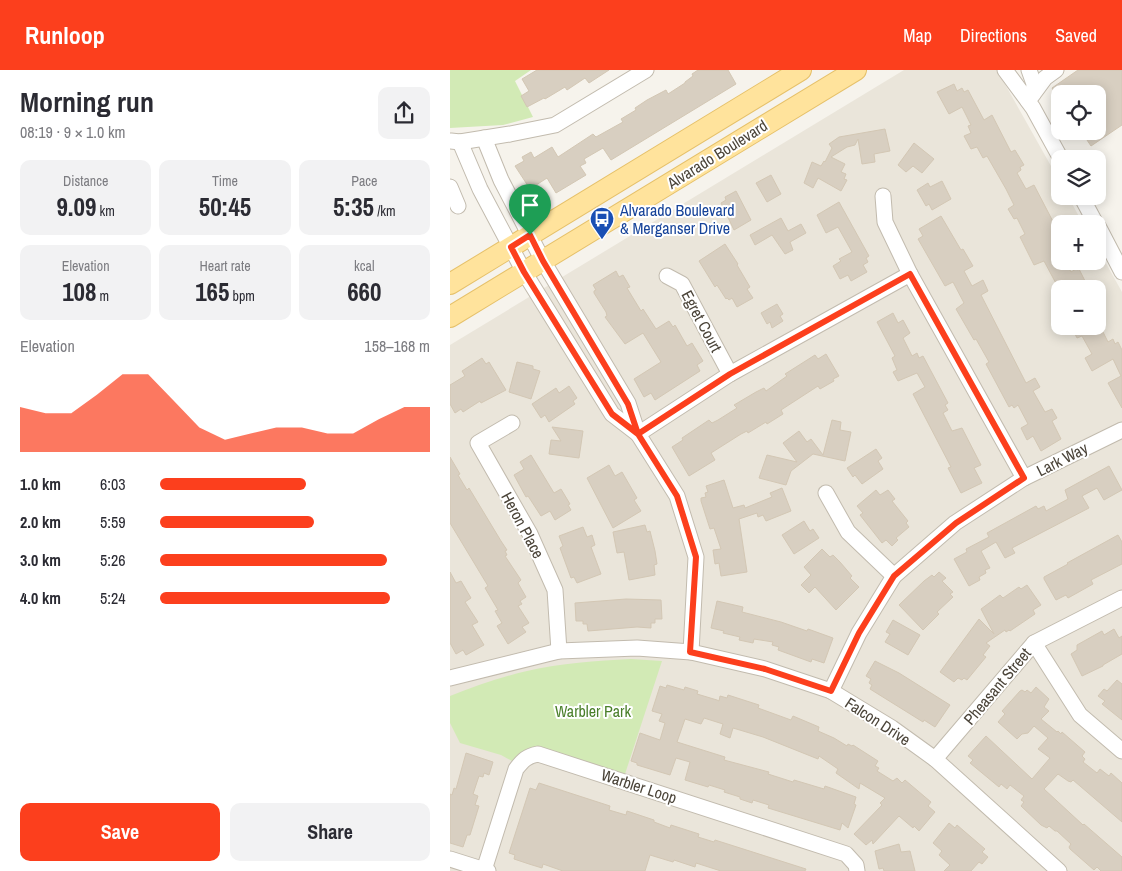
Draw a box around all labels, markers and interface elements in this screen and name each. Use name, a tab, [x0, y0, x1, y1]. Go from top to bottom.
text: Runloop	[25, 19, 105, 51]
text: Map	[903, 23, 932, 48]
text: Directions	[960, 23, 1027, 48]
text: Saved	[1055, 23, 1097, 48]
text: Morning run	[20, 83, 154, 121]
map controls	[1051, 85, 1106, 335]
button: locate	[1051, 85, 1106, 140]
button: share	[378, 87, 430, 139]
street label: Alvarado Boulevard	[662, 114, 771, 194]
text: 08:19 · 9 × 1.0 km	[20, 121, 125, 143]
button: layers	[1051, 150, 1106, 205]
text: Distance	[63, 172, 108, 190]
text: Time	[212, 172, 238, 190]
text: Pace	[351, 172, 377, 190]
pin	[509, 184, 551, 235]
text: 9.09	[56, 190, 96, 224]
text: 50:45	[199, 190, 251, 224]
text: 5:35	[333, 190, 374, 224]
icon: arrive	[516, 191, 544, 219]
place label: Alvarado Boulevard & Merganser Drive	[619, 199, 735, 239]
text: km	[96, 202, 115, 220]
text: /km	[374, 202, 396, 220]
bus stop icon: Alvarado Boulevard & Merganser Drive	[589, 206, 615, 240]
button: +	[1051, 215, 1106, 270]
text: Elevation	[62, 257, 110, 275]
text: Heart rate	[199, 257, 251, 275]
text: kcal	[354, 257, 375, 275]
text: 108	[62, 275, 96, 309]
text: 165	[195, 275, 229, 309]
text: 660	[347, 275, 381, 309]
button: −	[1051, 280, 1106, 335]
street label: Egret Court	[677, 286, 728, 356]
text: m	[96, 287, 109, 305]
text: bpm	[229, 287, 255, 305]
text: Elevation	[20, 335, 75, 357]
text: 158–168 m	[364, 335, 430, 357]
street label: Lark Way	[1033, 437, 1092, 481]
text: 1.0 km	[20, 473, 61, 495]
text: 6:03	[100, 473, 126, 495]
street label: Heron Place	[496, 488, 550, 562]
text: 2.0 km	[20, 511, 61, 533]
text: 5:59	[100, 511, 126, 533]
text: 3.0 km	[20, 549, 61, 571]
text: 5:26	[100, 549, 126, 571]
text: 4.0 km	[20, 587, 61, 609]
text: 5:24	[100, 587, 126, 609]
street label: Pheasant Street	[958, 643, 1036, 729]
street label: Falcon Drive	[841, 692, 915, 750]
park label: Warbler Park	[555, 700, 631, 722]
street label: Warbler Loop	[598, 763, 680, 809]
button: Save	[20, 803, 220, 861]
button: Share	[230, 803, 430, 861]

